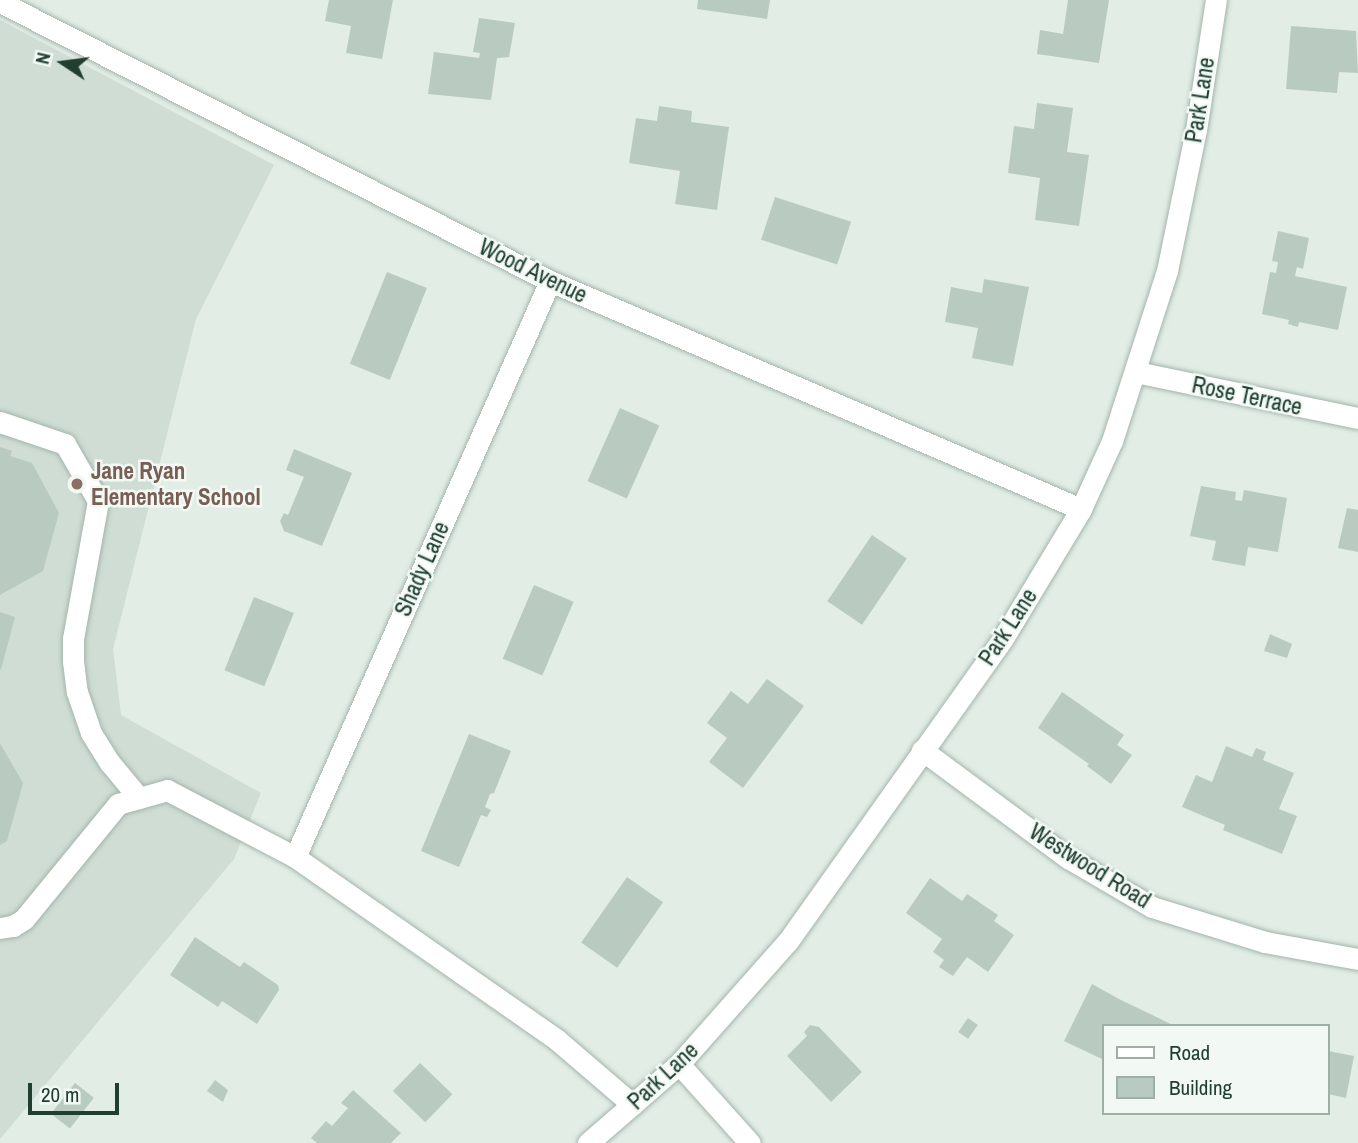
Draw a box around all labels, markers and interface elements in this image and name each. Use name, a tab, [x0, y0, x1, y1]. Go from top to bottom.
north arrow	[28, 28, 98, 98]
text: N	[29, 50, 56, 67]
street label: Park Lane	[1180, 55, 1220, 145]
street label: Wood Avenue	[474, 233, 592, 309]
street label: Rose Terrace	[1189, 371, 1305, 421]
place label: Jane Ryan Elementary School	[91, 457, 261, 511]
marker: Jane Ryan Elementary School	[69, 476, 85, 492]
street label: Shady Lane	[389, 517, 455, 621]
street label: Park Lane	[973, 583, 1043, 671]
street label: Westwood Road	[1024, 818, 1156, 914]
legend	[1102, 1024, 1330, 1115]
street label: Park Lane	[622, 1037, 704, 1115]
text: Road	[1169, 1038, 1210, 1067]
scale bar	[32, 1070, 122, 1114]
text: Building	[1169, 1073, 1232, 1102]
text: 20 m	[41, 1080, 79, 1109]

